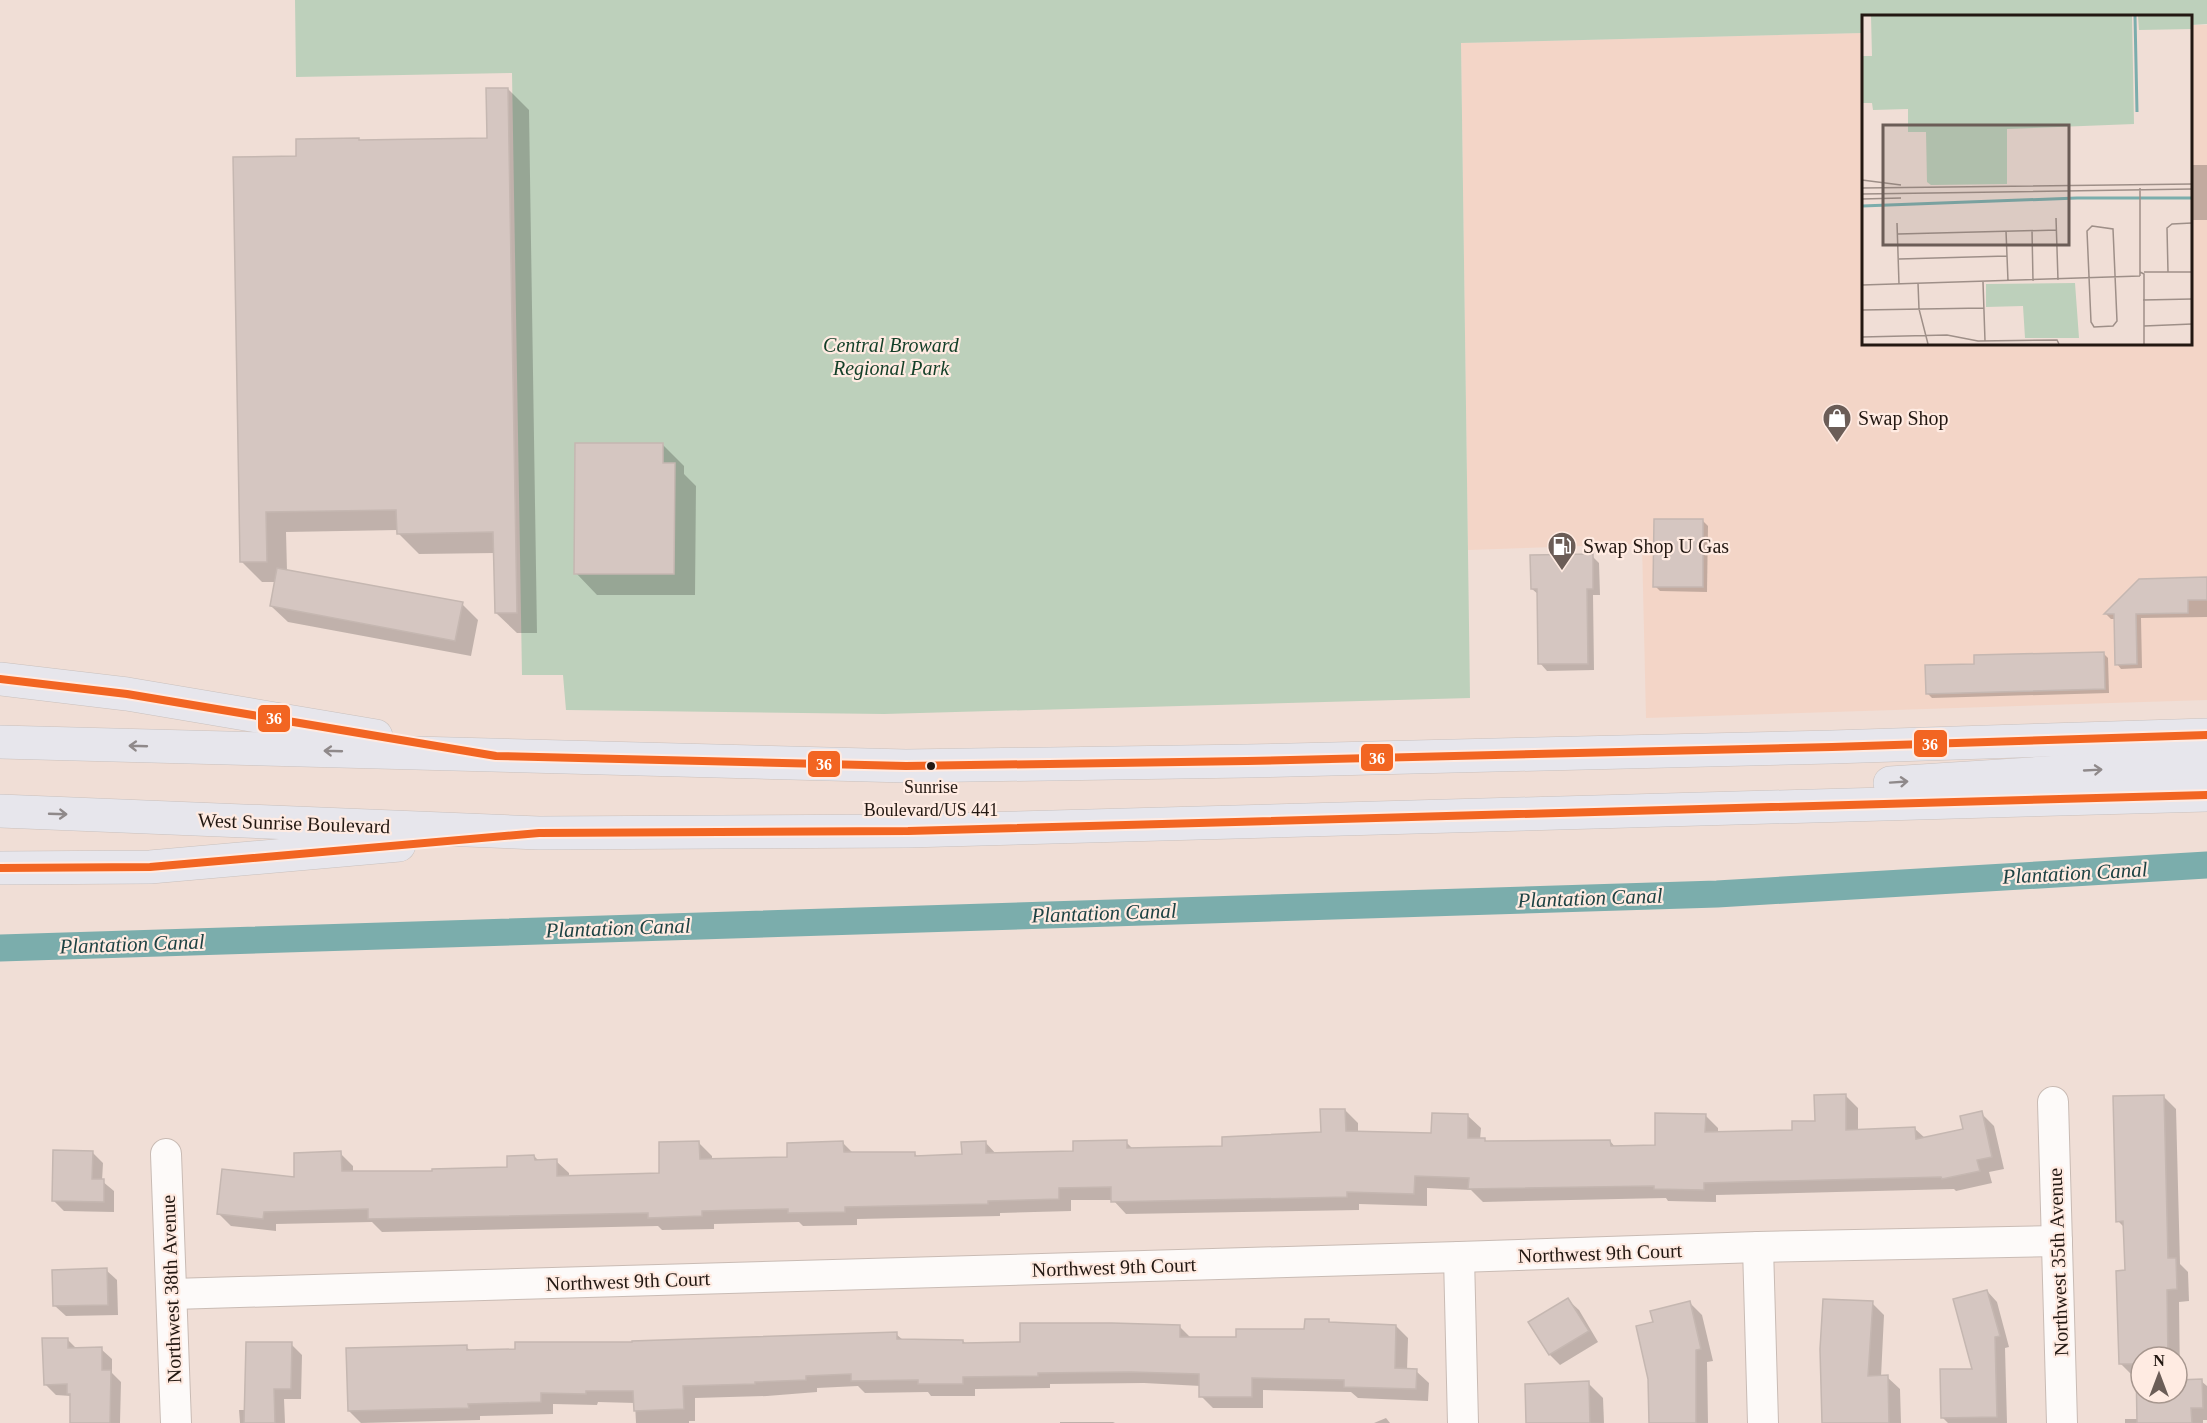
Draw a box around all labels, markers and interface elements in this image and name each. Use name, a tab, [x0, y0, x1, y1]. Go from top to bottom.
inset map	[1862, 15, 2192, 345]
park label: Central Broward Regional Park	[823, 334, 960, 380]
shop icon: Swap Shop	[1821, 402, 1853, 444]
place label: Swap Shop	[1858, 407, 1949, 430]
fuel station icon: Swap Shop U Gas	[1546, 530, 1578, 572]
place label: Swap Shop U Gas	[1583, 535, 1729, 558]
line badge: 36	[257, 704, 291, 733]
text: 36	[266, 710, 282, 727]
line badge: 36	[1913, 729, 1948, 758]
text: 36	[1922, 736, 1938, 753]
one-way arrow	[128, 740, 148, 752]
line badge: 36	[1360, 743, 1394, 772]
one-way arrow	[323, 746, 343, 757]
line badge: 36	[807, 750, 841, 778]
text: 36	[1369, 750, 1385, 767]
text: 36	[816, 756, 832, 773]
marker: Sunrise Boulevard/US 441	[925, 760, 937, 772]
one-way arrow	[2083, 764, 2103, 775]
place label: Sunrise Boulevard/US 441	[864, 777, 998, 820]
one-way arrow	[1888, 777, 1908, 788]
one-way arrow	[48, 808, 68, 819]
street label: West Sunrise Boulevard	[197, 809, 391, 837]
water label: Plantation Canal	[2001, 857, 2148, 889]
water label: Plantation Canal	[1516, 883, 1663, 913]
water label: Plantation Canal	[1030, 898, 1177, 928]
water label: Plantation Canal	[544, 913, 691, 943]
water label: Plantation Canal	[58, 929, 205, 959]
street label: Northwest 35th Avenue	[2044, 1167, 2072, 1357]
street label: Northwest 38th Avenue	[157, 1194, 185, 1384]
street label: Northwest 9th Court	[1517, 1239, 1683, 1267]
street label: Northwest 9th Court	[1031, 1253, 1197, 1281]
street label: Northwest 9th Court	[545, 1267, 711, 1295]
north arrow	[2129, 1345, 2189, 1405]
text: N	[2153, 1352, 2165, 1369]

